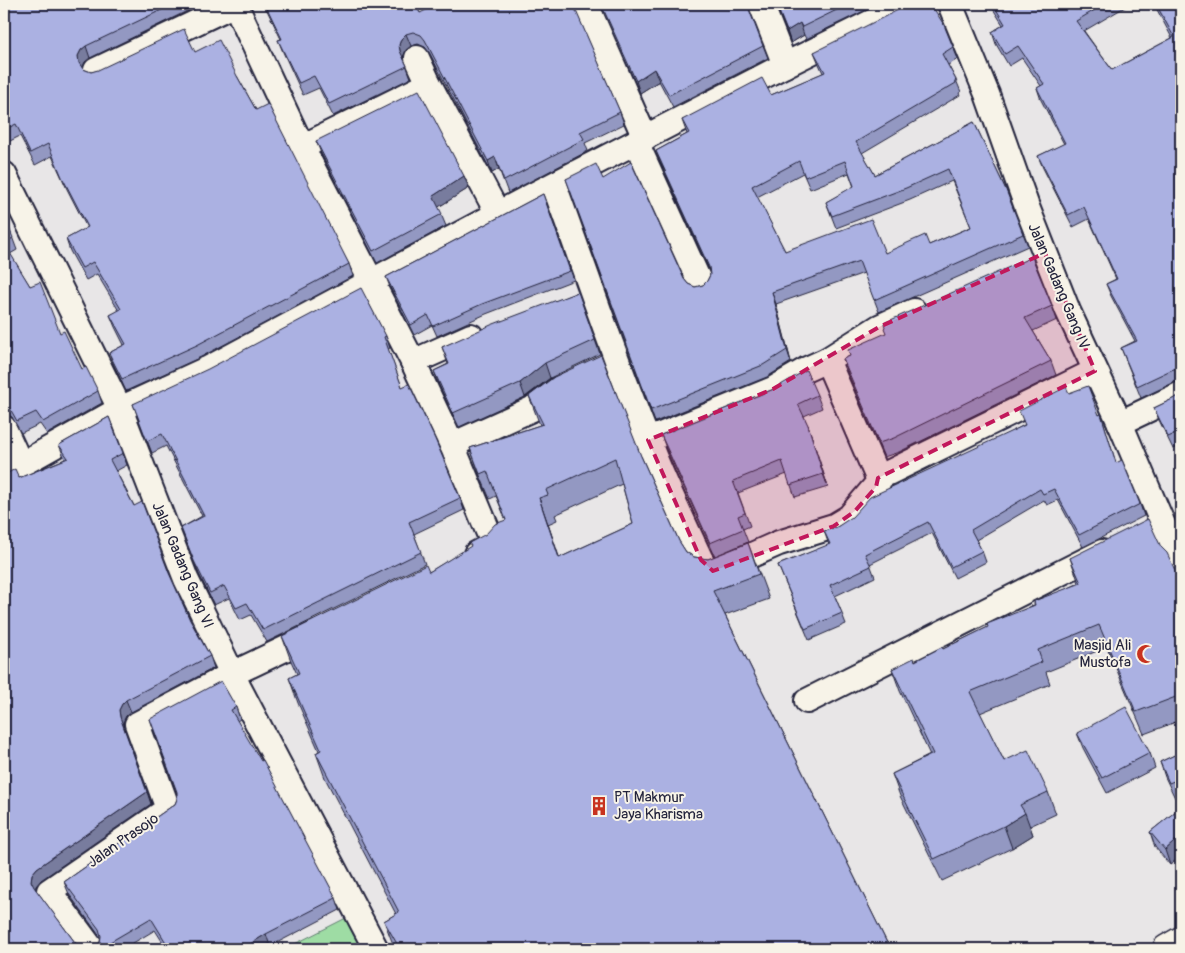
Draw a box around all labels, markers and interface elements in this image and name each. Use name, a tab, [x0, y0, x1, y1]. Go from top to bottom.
street label: Jalan Gadang Gang IV	[1023, 220, 1094, 352]
street label: Jalan Gadang Gang VI	[147, 499, 218, 631]
place label: Masjid Ali Mustofa	[1074, 636, 1131, 672]
mosque icon: Masjid Ali Mustofa	[1135, 643, 1157, 665]
place label: PT Makmur Jaya Kharisma	[614, 788, 703, 824]
building icon: PT Makmur Jaya Kharisma	[588, 795, 610, 817]
street label: Jalan Prasojo	[84, 809, 163, 872]

